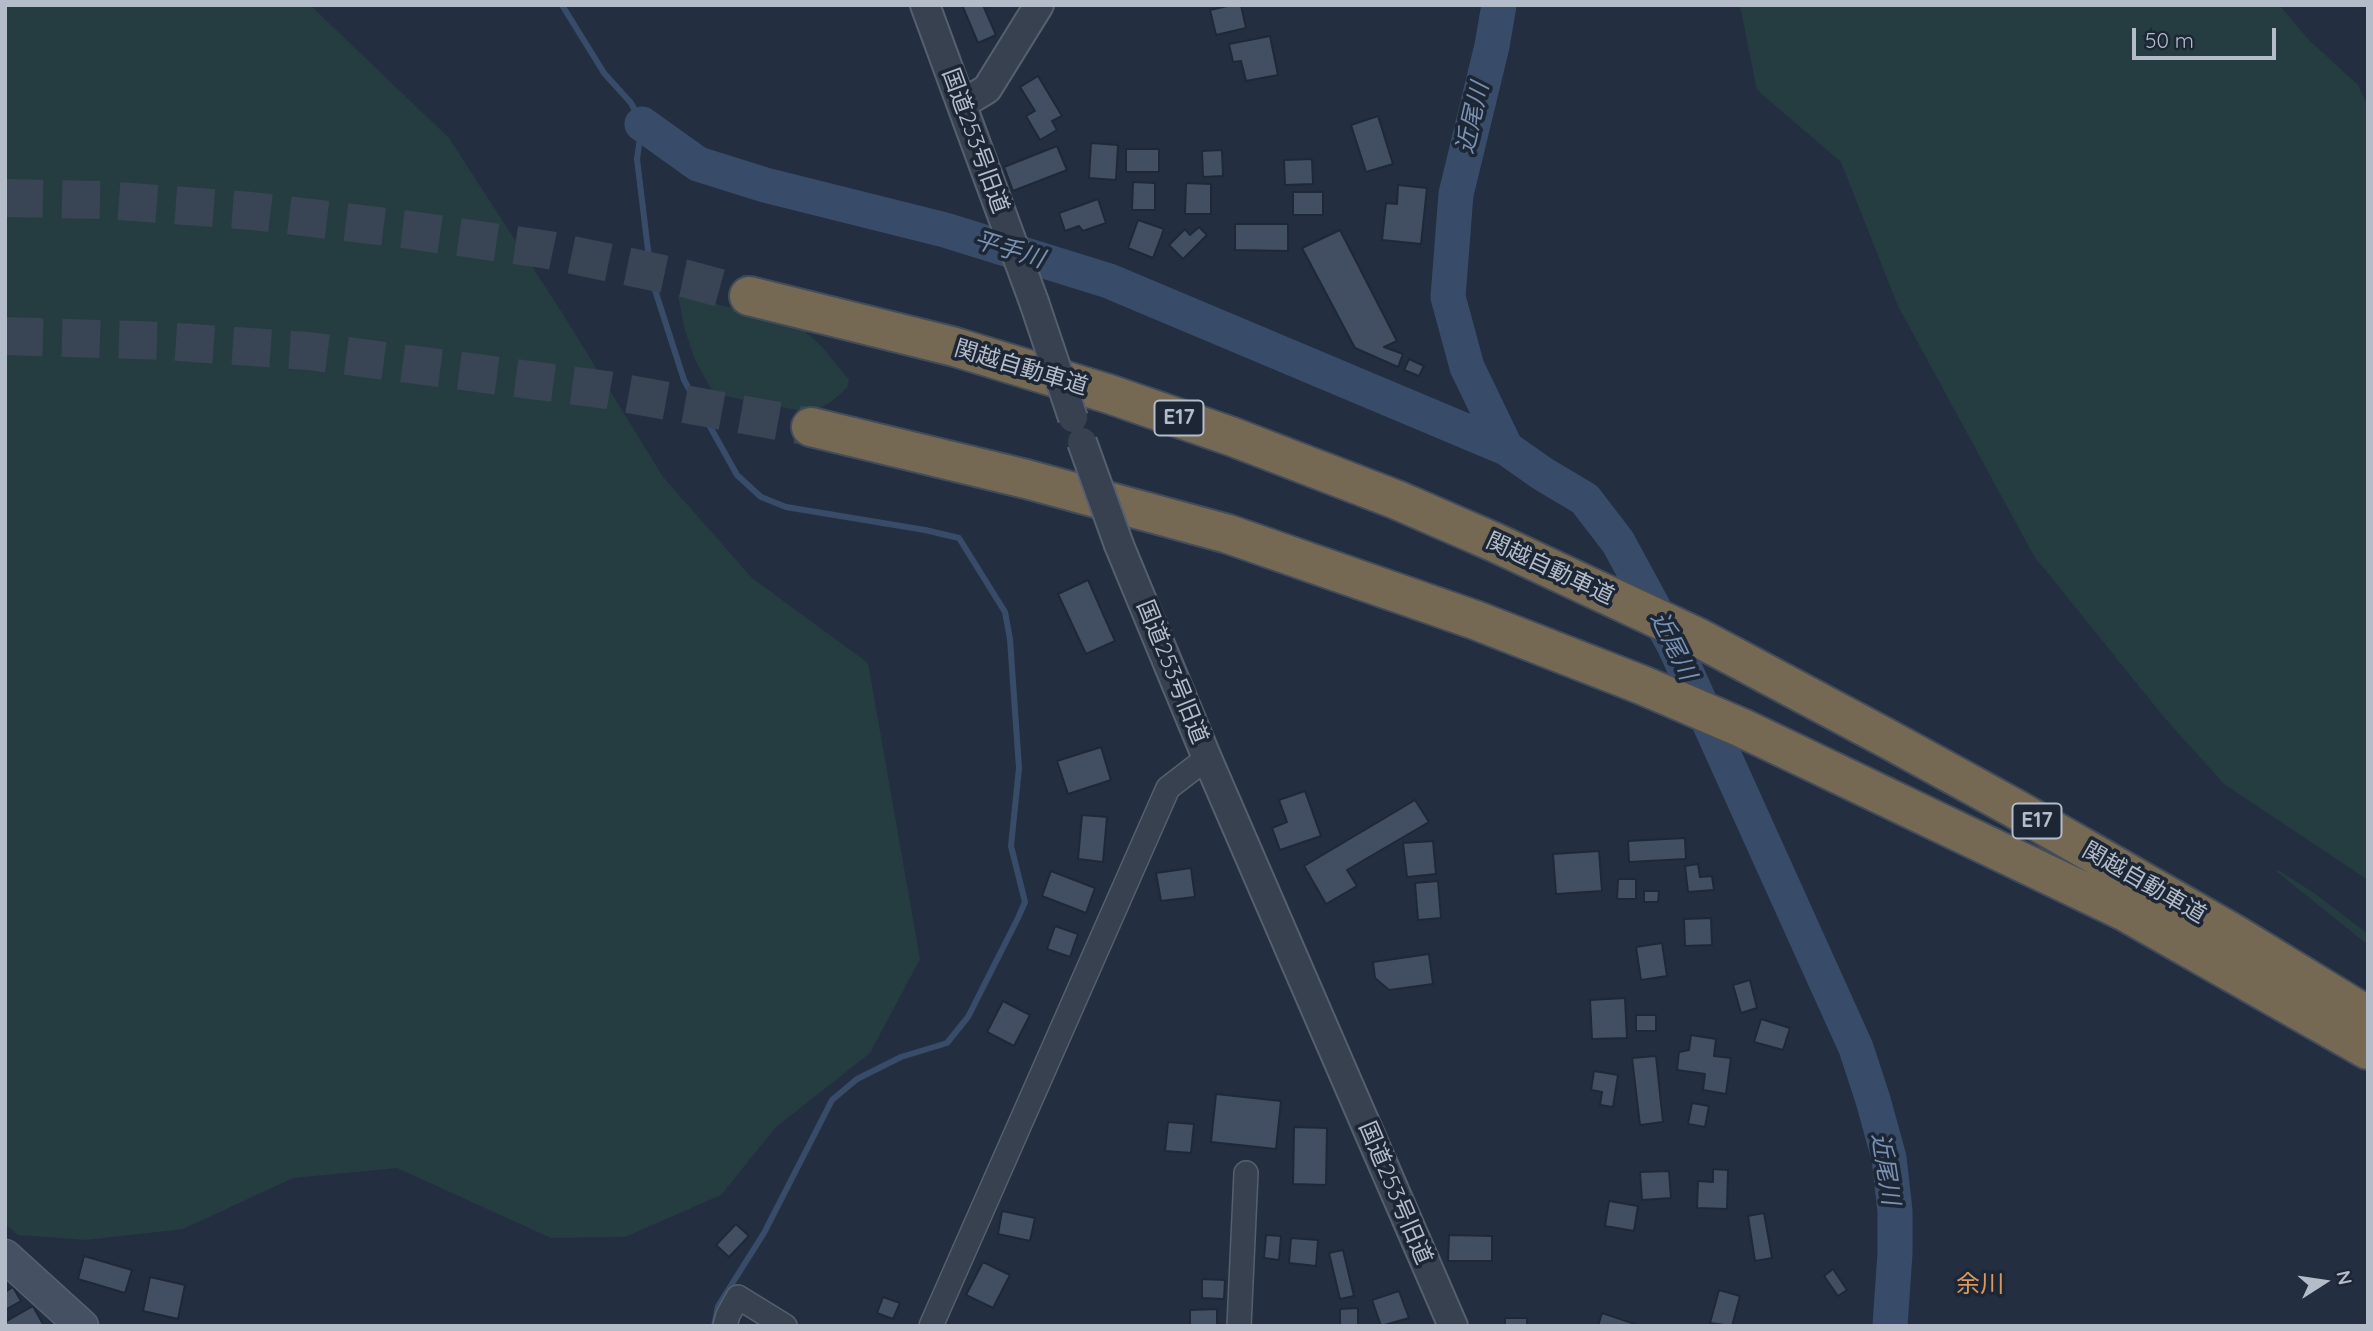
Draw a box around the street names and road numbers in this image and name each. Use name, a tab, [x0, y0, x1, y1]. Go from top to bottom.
street label: 国道253号旧道	[936, 65, 1014, 217]
street label: 関越自動車道	[951, 335, 1091, 401]
road number: E17	[1154, 400, 1204, 436]
street label: 関越自動車道	[1482, 527, 1618, 611]
street label: 国道253号旧道	[1131, 596, 1213, 748]
road number: E17	[2012, 804, 2062, 838]
street label: 関越自動車道	[2077, 837, 2211, 929]
street label: 国道253号旧道	[1353, 1117, 1437, 1269]

